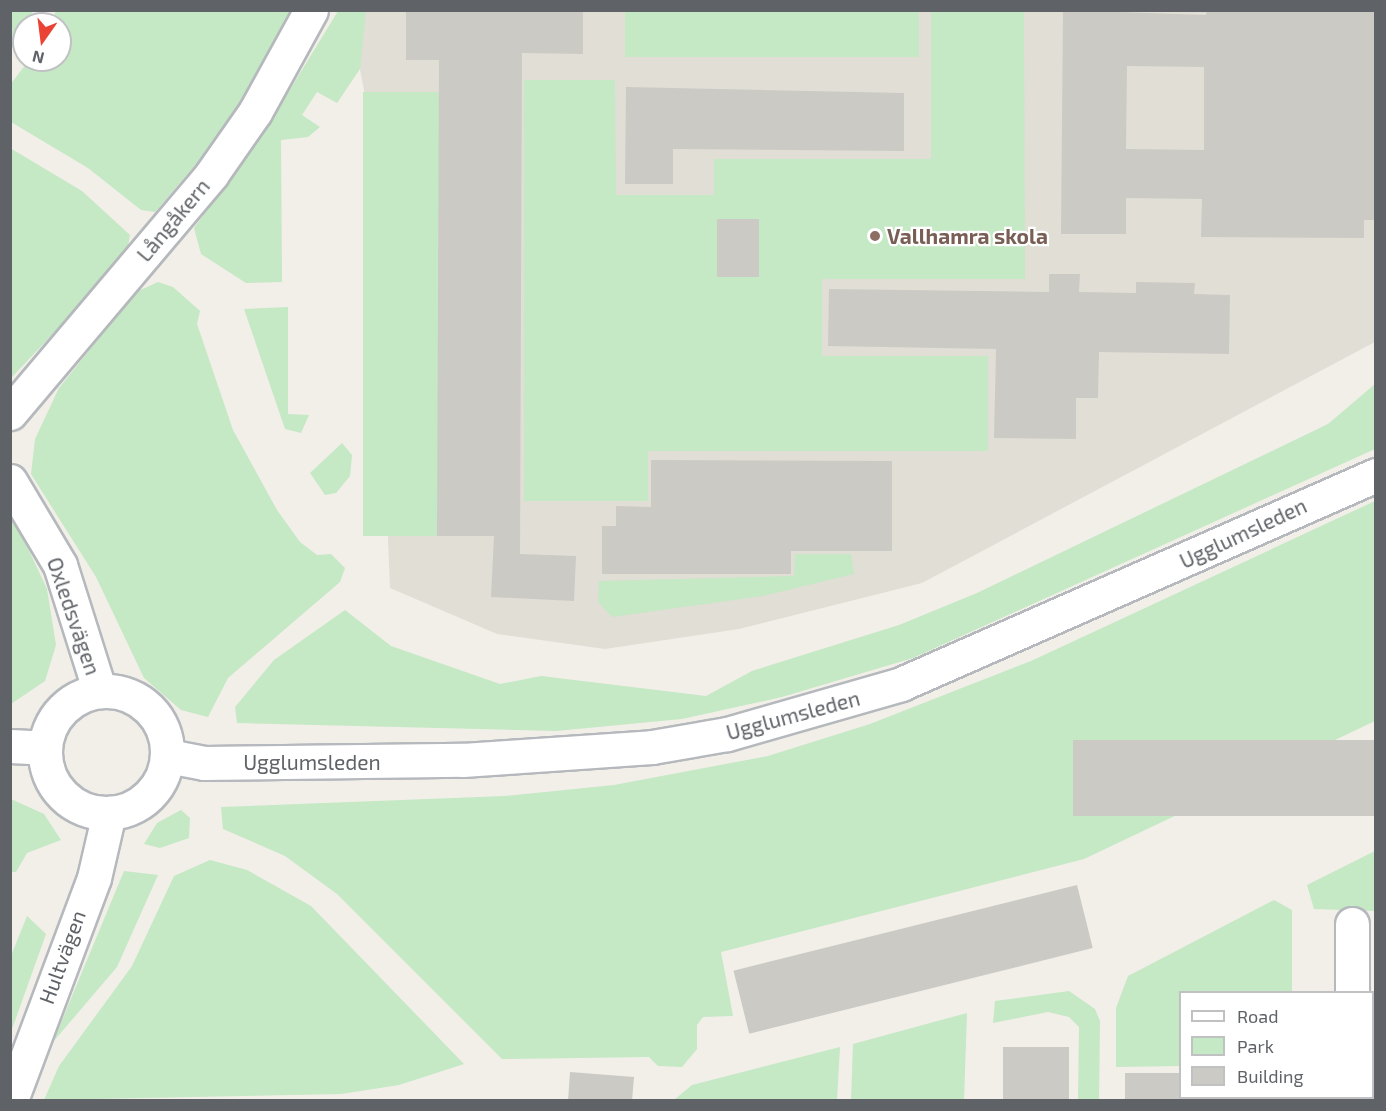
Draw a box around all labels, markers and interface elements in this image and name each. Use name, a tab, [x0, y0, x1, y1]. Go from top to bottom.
north arrow	[12, 12, 72, 72]
text: N	[30, 47, 46, 69]
street label: Långåkern	[131, 174, 215, 266]
place label: Vallhamra skola	[887, 223, 1048, 249]
marker: Vallhamra skola	[868, 229, 882, 243]
street label: Ugglumsleden	[1175, 493, 1311, 573]
street label: Oxledsvägen	[42, 554, 106, 678]
street label: Ugglumsleden	[723, 685, 863, 745]
street label: Ugglumsleden	[243, 749, 381, 775]
street label: Hultvägen	[33, 907, 91, 1007]
legend	[1179, 991, 1374, 1099]
text: Road	[1237, 1005, 1278, 1027]
text: Park	[1237, 1035, 1274, 1057]
text: Building	[1237, 1065, 1304, 1087]

